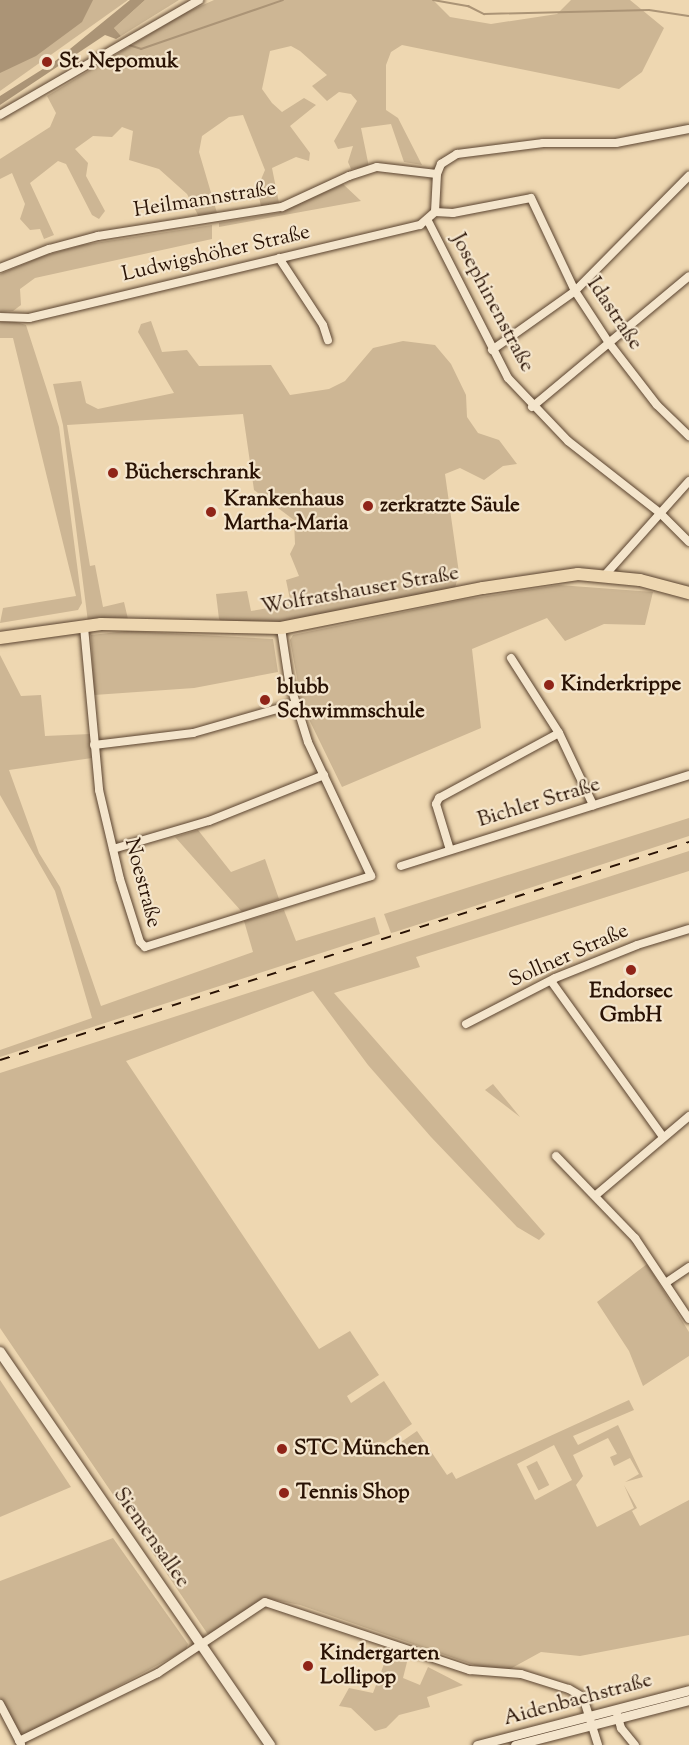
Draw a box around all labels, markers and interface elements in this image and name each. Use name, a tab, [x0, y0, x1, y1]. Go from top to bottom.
place label: St. Nepomuk	[59, 49, 178, 75]
marker: St. Nepomuk	[40, 55, 54, 69]
street label: Heilmannstraße	[132, 176, 278, 224]
street label: Ludwigshöher Straße	[119, 220, 313, 288]
street label: Josephinenstraße	[445, 229, 539, 377]
street label: Idastraße	[581, 273, 647, 355]
place label: Bücherschrank	[125, 460, 261, 486]
marker: Bücherschrank	[106, 466, 120, 480]
place label: Krankenhaus Martha-Maria	[224, 487, 348, 537]
place label: zerkratzte Säule	[380, 493, 520, 519]
marker: zerkratzte Säule	[361, 499, 375, 513]
marker: Krankenhaus Martha-Maria	[202, 503, 220, 521]
street label: Wolfratshauser Straße	[259, 561, 461, 621]
place label: Kinderkrippe	[561, 672, 681, 698]
place label: blubb Schwimmschule	[277, 675, 425, 725]
marker: Kinderkrippe	[542, 678, 556, 692]
marker: blubb Schwimmschule	[258, 693, 272, 707]
street label: Bichler Straße	[475, 772, 603, 834]
street label: Noestraße	[118, 836, 166, 930]
street label: Sollner Straße	[505, 918, 633, 994]
marker: Endorsec GmbH	[624, 963, 638, 977]
place label: Endorsec GmbH	[589, 979, 673, 1029]
place label: STC München	[294, 1436, 430, 1462]
marker: STC München	[275, 1442, 289, 1456]
place label: Tennis Shop	[296, 1480, 410, 1506]
street label: Siemensallee	[107, 1483, 195, 1593]
marker: Tennis Shop	[277, 1486, 291, 1500]
place label: Kindergarten Lollipop	[320, 1641, 440, 1691]
marker: Kindergarten Lollipop	[301, 1659, 315, 1673]
street label: Aidenbachstraße	[501, 1668, 655, 1732]

